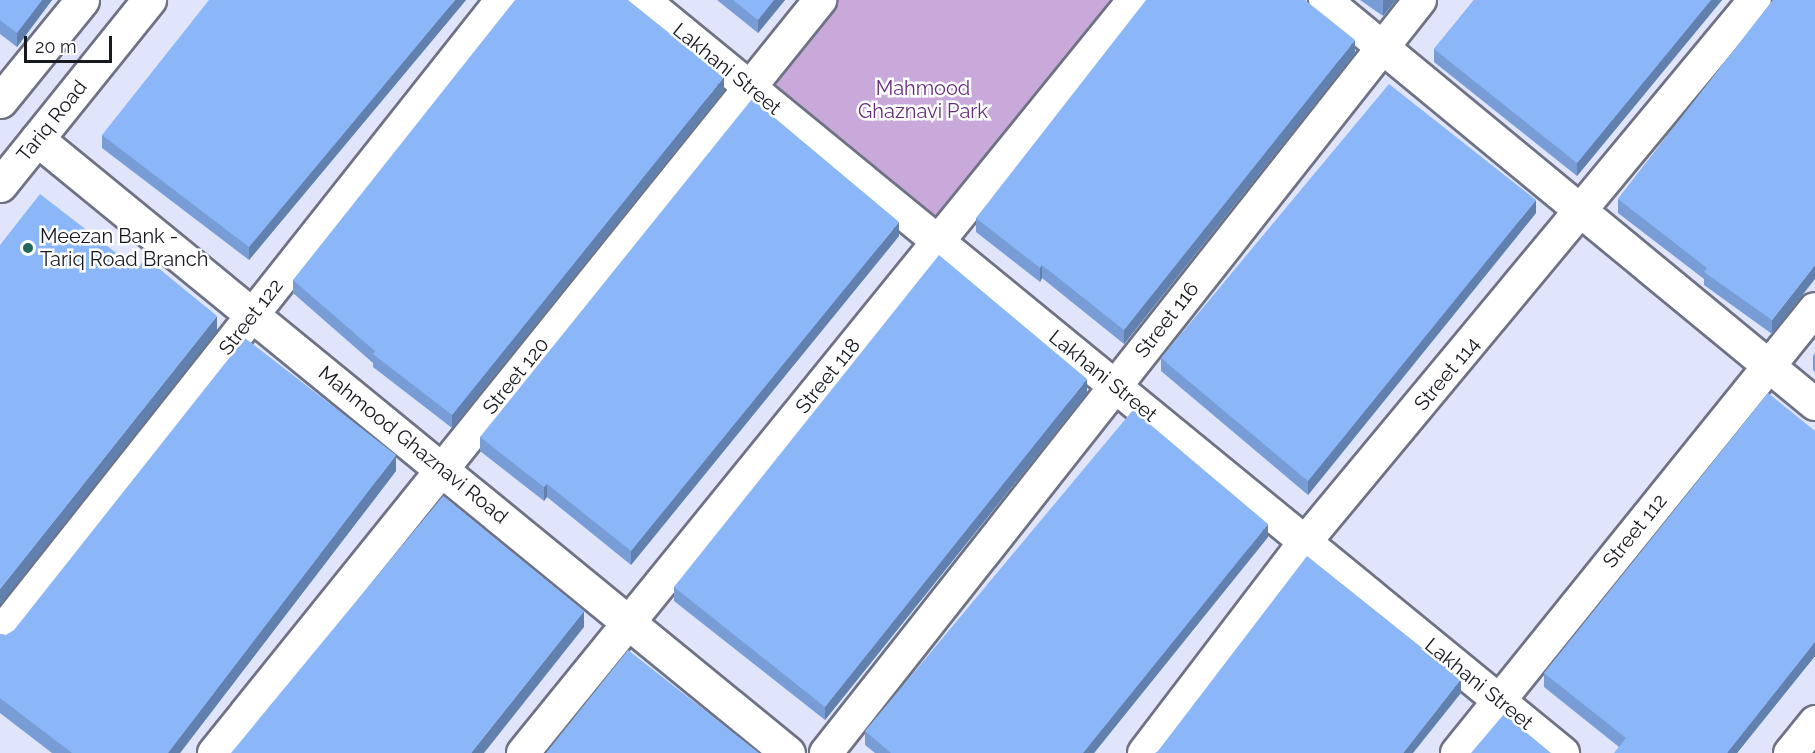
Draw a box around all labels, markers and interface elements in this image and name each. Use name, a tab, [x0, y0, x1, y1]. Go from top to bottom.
street label: Lakhani Street	[668, 18, 786, 120]
scale bar	[27, 24, 116, 62]
text: 20 m	[35, 36, 77, 57]
street label: Tariq Road	[12, 75, 92, 167]
park label: Mahmood Ghaznavi Park	[858, 77, 988, 124]
place label: Meezan Bank - Tariq Road Branch	[40, 225, 208, 272]
marker: Meezan Bank - Tariq Road Branch	[21, 241, 35, 255]
street label: Street 122	[214, 274, 288, 360]
street label: Street 116	[1130, 277, 1204, 363]
street label: Lakhani Street	[1044, 325, 1162, 427]
street label: Street 114	[1409, 332, 1485, 416]
street label: Street 120	[478, 333, 554, 419]
street label: Street 118	[791, 334, 865, 418]
street label: Mahmood Ghaznavi Road	[313, 361, 513, 529]
street label: Street 112	[1598, 489, 1672, 573]
street label: Lakhani Street	[1420, 633, 1538, 735]

